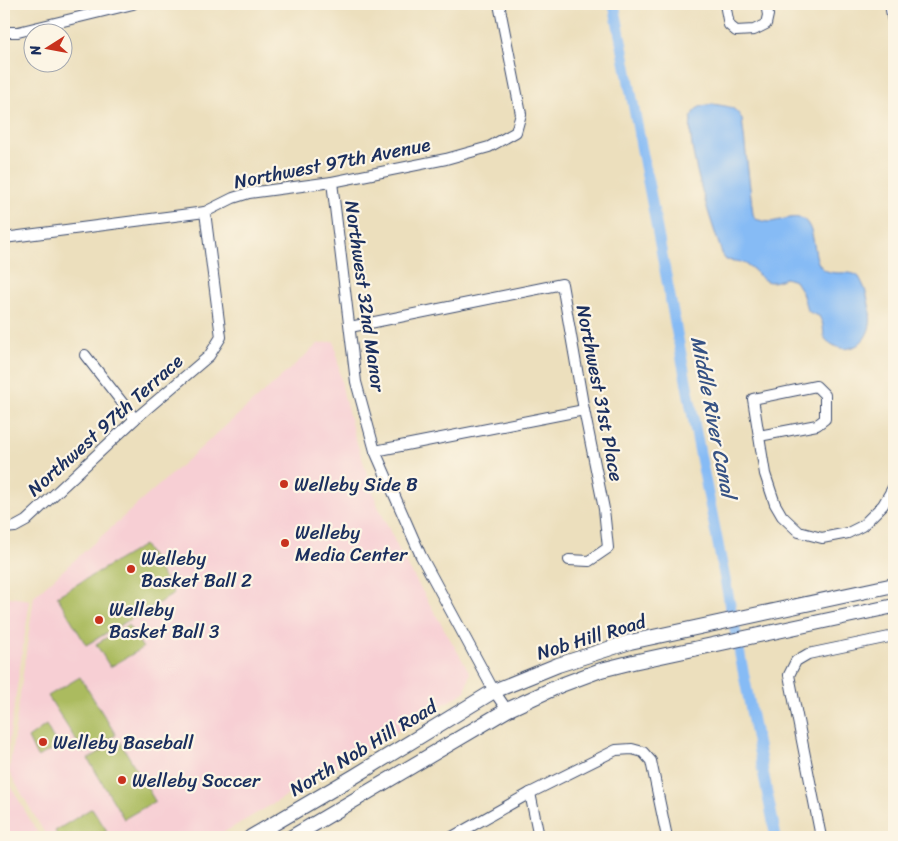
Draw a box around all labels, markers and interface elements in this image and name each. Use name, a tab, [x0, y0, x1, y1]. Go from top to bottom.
north arrow	[22, 22, 72, 72]
text: N	[22, 43, 49, 59]
street label: Northwest 97th Avenue	[231, 128, 433, 198]
street label: Northwest 32nd Manor	[335, 198, 395, 395]
street label: Northwest 31st Place	[567, 302, 633, 484]
water label: Middle River Canal	[680, 333, 747, 505]
street label: Northwest 97th Terrace	[19, 345, 191, 505]
place label: Welleby Side B	[294, 468, 418, 501]
marker: Welleby Side B	[278, 478, 290, 490]
place label: Welleby Media Center	[295, 516, 408, 571]
marker: Welleby Media Center	[279, 537, 291, 549]
place label: Welleby Basket Ball 2	[141, 542, 252, 597]
marker: Welleby Basket Ball 2	[125, 563, 137, 575]
place label: Welleby Basket Ball 3	[109, 593, 220, 648]
street label: Nob Hill Road	[532, 604, 652, 669]
marker: Welleby Basket Ball 3	[93, 614, 105, 626]
street label: North Nob Hill Road	[283, 690, 445, 805]
place label: Welleby Baseball	[53, 726, 194, 759]
marker: Welleby Baseball	[37, 736, 49, 748]
place label: Welleby Soccer	[132, 764, 261, 797]
marker: Welleby Soccer	[116, 774, 128, 786]

